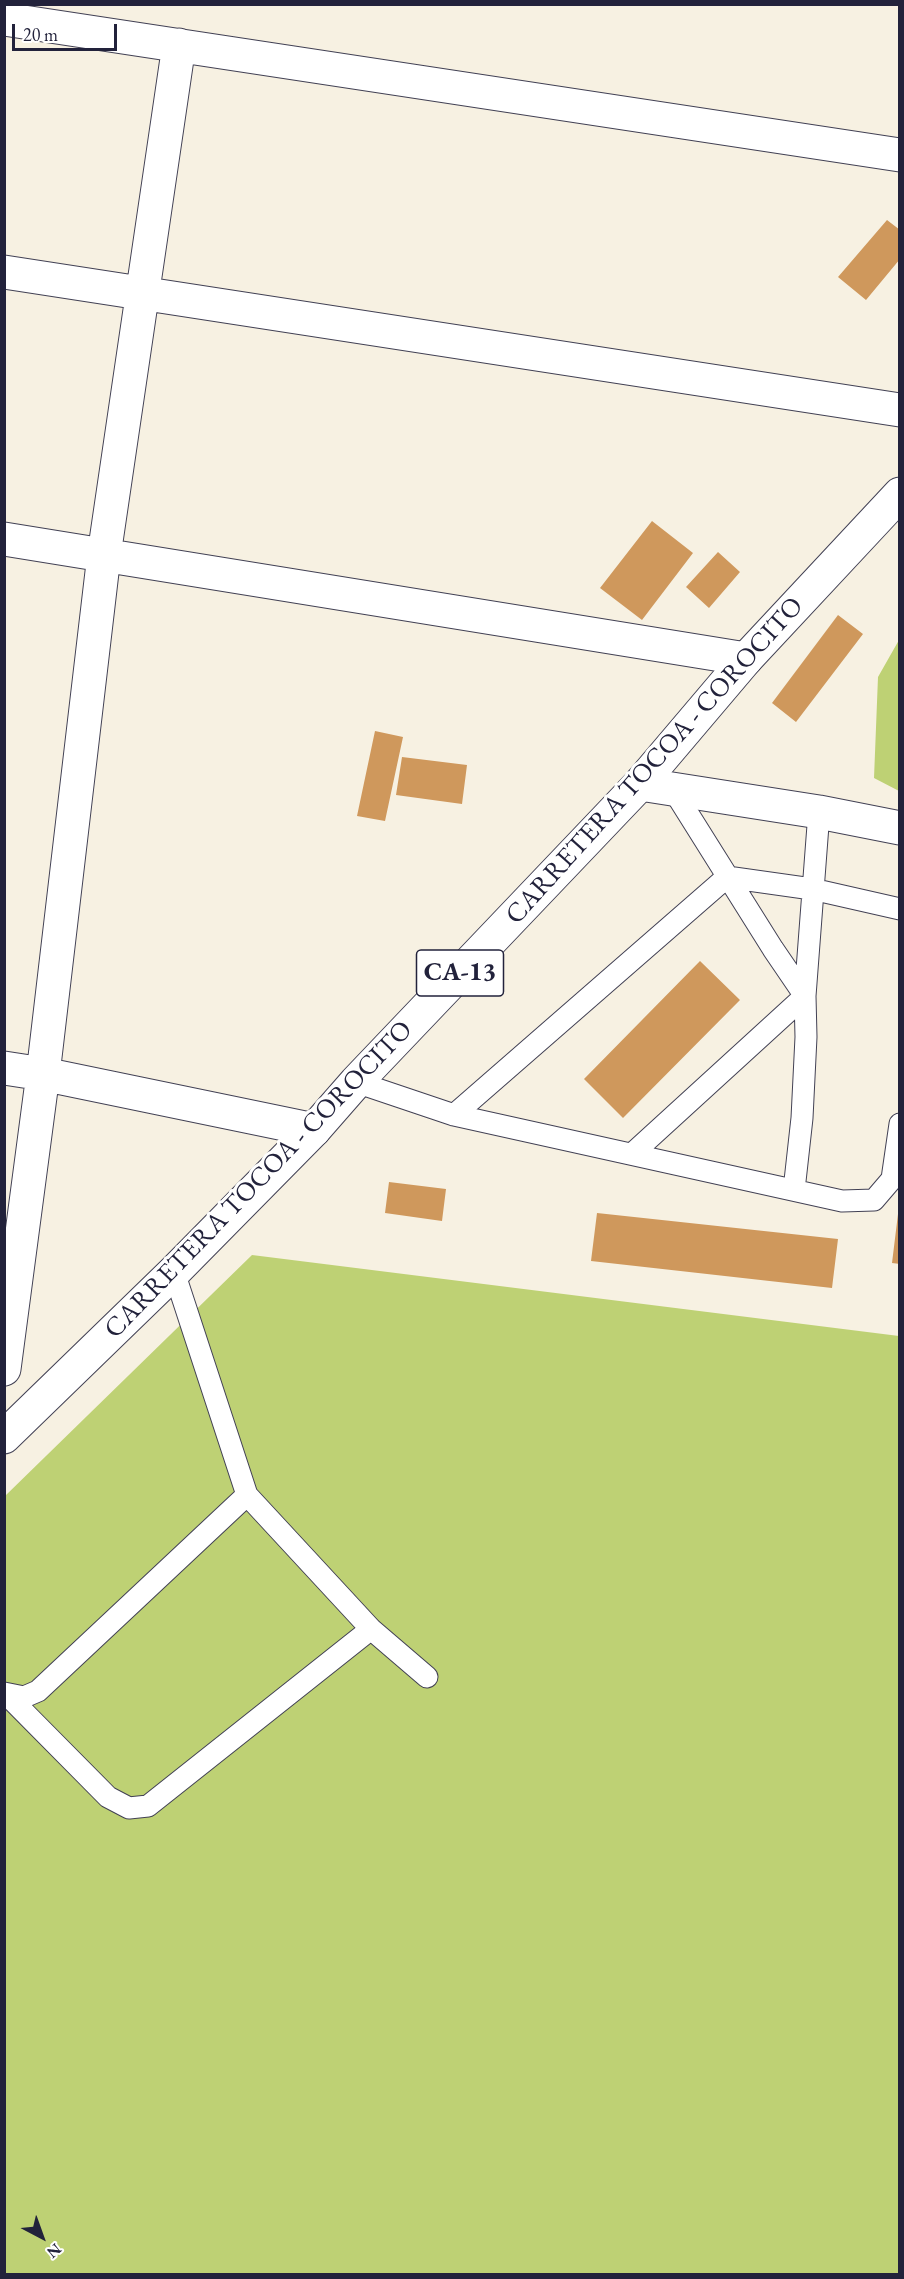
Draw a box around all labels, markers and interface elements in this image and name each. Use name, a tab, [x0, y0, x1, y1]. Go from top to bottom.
scale bar	[15, 12, 120, 50]
text: 20 m	[23, 23, 58, 46]
street label: CARRETERA TOCOA - COROCITO	[499, 591, 811, 931]
road number: CA-13	[416, 950, 504, 996]
street label: CARRETERA TOCOA - COROCITO	[98, 1014, 420, 1346]
north arrow	[12, 2207, 72, 2267]
text: N	[42, 2239, 66, 2263]

